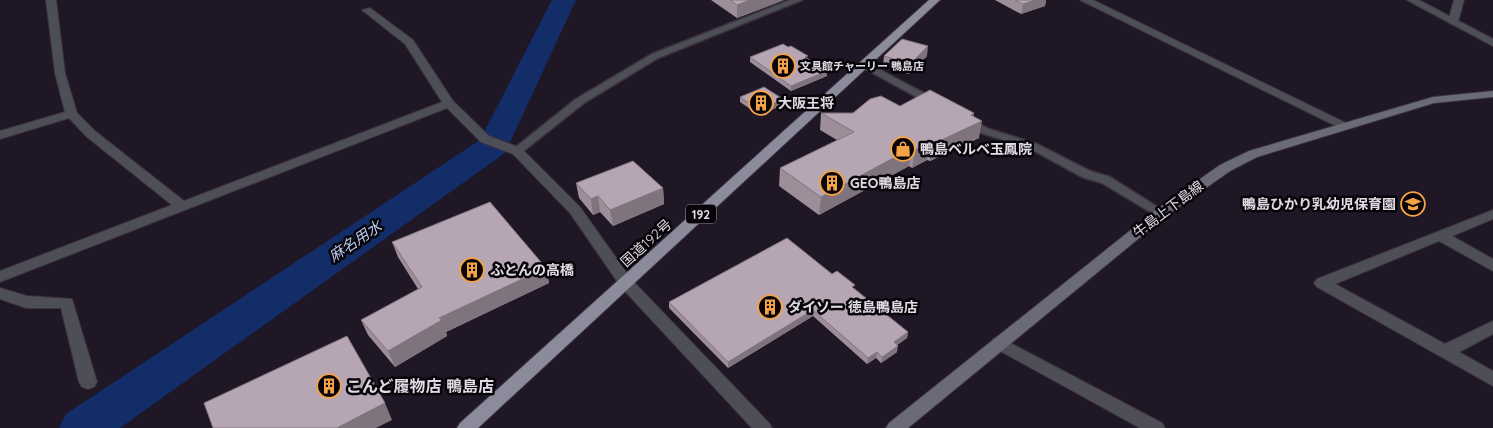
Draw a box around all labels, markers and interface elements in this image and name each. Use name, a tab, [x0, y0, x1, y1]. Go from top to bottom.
building icon: 文具館チャーリー 鴨島店	[770, 53, 796, 79]
place label: 文具館チャーリー 鴨島店	[800, 59, 924, 73]
building icon: 大阪王将	[748, 90, 774, 116]
place label: 大阪王将	[778, 94, 834, 112]
shop icon: 鴨島ベルベ玉鳳院	[890, 136, 916, 162]
place label: 鴨島ベルベ玉鳳院	[920, 140, 1032, 158]
building icon: GEO鴨島店	[819, 170, 845, 196]
place label: GEO鴨島店	[850, 174, 920, 192]
street label: 牛島上下島線	[1129, 177, 1207, 241]
school or university icon: 鴨島ひかり乳幼児保育園	[1400, 191, 1426, 217]
place label: 鴨島ひかり乳幼児保育園	[1242, 195, 1396, 213]
road number: 192	[686, 204, 716, 223]
water label: 麻名用水	[325, 215, 387, 266]
street label: 国道192号	[617, 215, 675, 271]
building icon: ふとんの高橋	[459, 257, 485, 283]
place label: ふとんの高橋	[490, 261, 574, 279]
building icon: ダイソー 徳島鴨島店	[757, 294, 783, 320]
place label: ダイソー 徳島鴨島店	[788, 298, 918, 316]
building icon: こんど履物店 鴨島店	[316, 373, 342, 399]
place label: こんど履物店 鴨島店	[346, 376, 494, 396]

